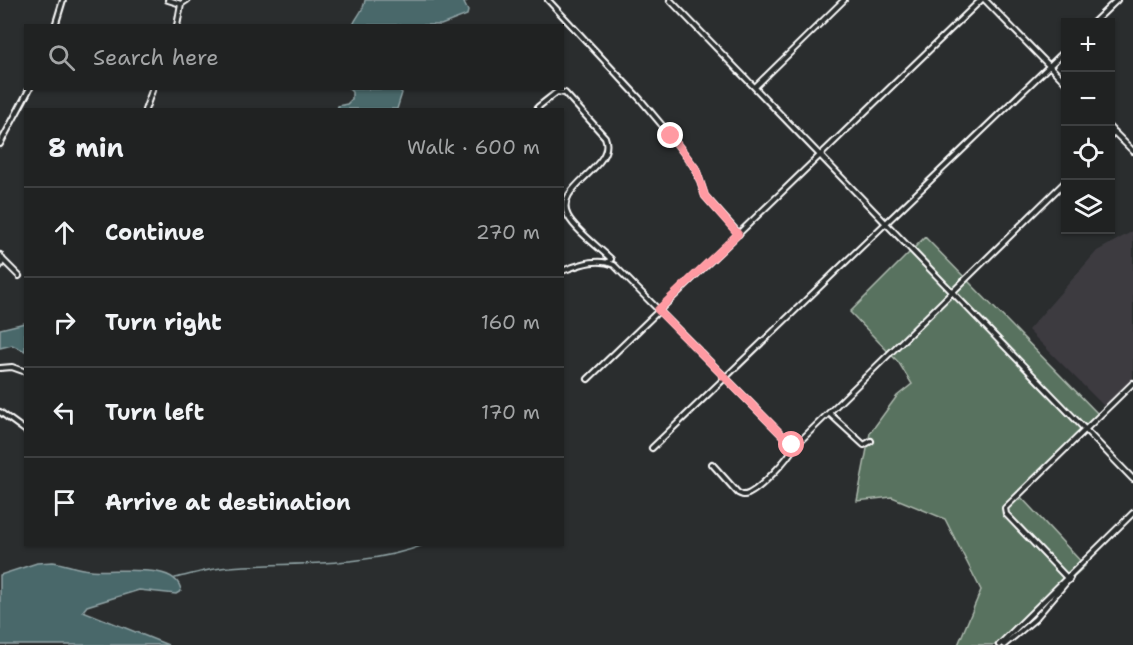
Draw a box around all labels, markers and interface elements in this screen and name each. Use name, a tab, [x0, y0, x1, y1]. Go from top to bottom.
map controls	[1061, 18, 1115, 234]
button: +	[1061, 18, 1115, 72]
search box	[24, 24, 564, 90]
icon: search	[45, 41, 78, 74]
text: Search here	[93, 43, 219, 72]
button: −	[1061, 72, 1115, 126]
route end	[657, 122, 683, 148]
button: locate	[1061, 126, 1115, 180]
text: 8 min	[48, 130, 124, 165]
text: Walk · 600 m	[407, 134, 540, 160]
button: layers	[1061, 180, 1115, 234]
icon: ahead	[48, 216, 81, 249]
text: Continue	[105, 218, 205, 247]
text: 270 m	[476, 219, 540, 245]
icon: right	[48, 306, 81, 339]
text: Turn right	[105, 308, 222, 337]
text: 160 m	[481, 309, 540, 335]
icon: left	[48, 396, 81, 429]
text: Turn left	[105, 398, 204, 427]
text: 170 m	[481, 399, 540, 425]
route start	[778, 431, 804, 457]
icon: arrive	[48, 486, 81, 519]
text: Arrive at destination	[105, 488, 351, 517]

